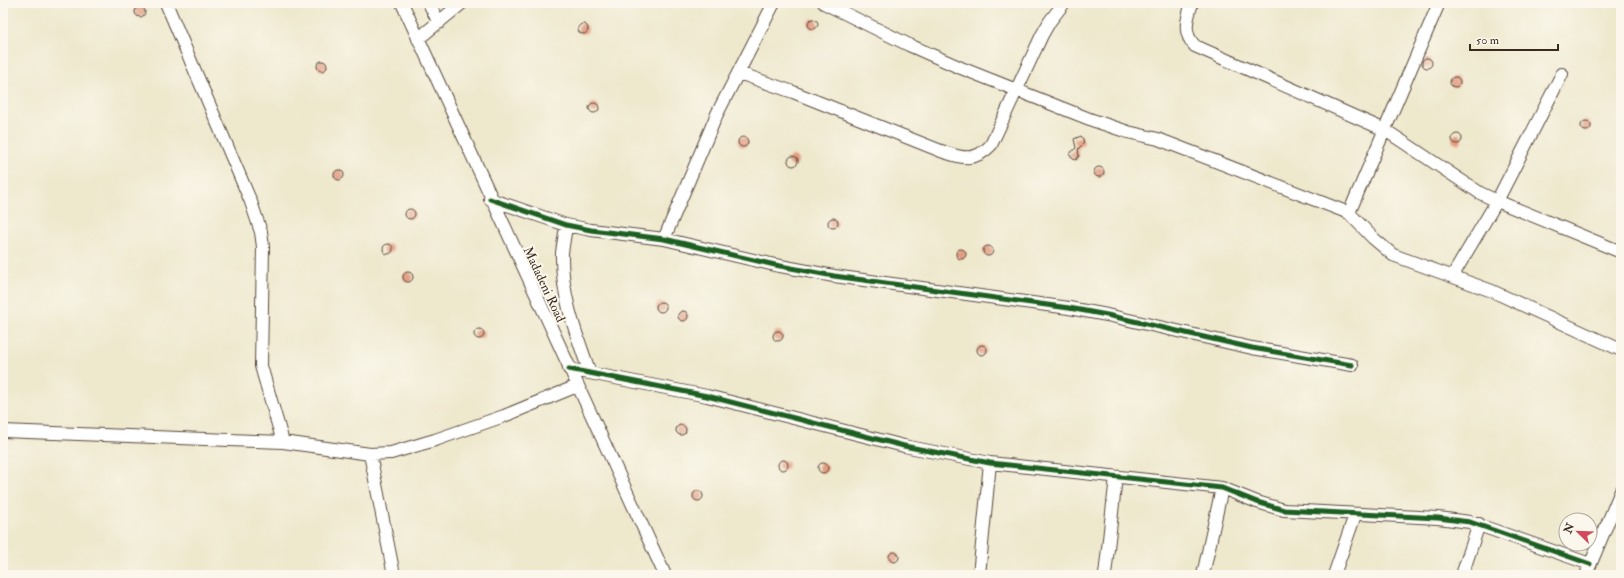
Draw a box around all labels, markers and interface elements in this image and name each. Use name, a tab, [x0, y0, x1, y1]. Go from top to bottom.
scale bar	[1470, 26, 1558, 52]
text: 50 m	[1476, 33, 1500, 48]
street label: Madadeni Road	[520, 244, 569, 325]
north arrow	[1558, 512, 1598, 552]
text: N	[1561, 520, 1578, 536]

